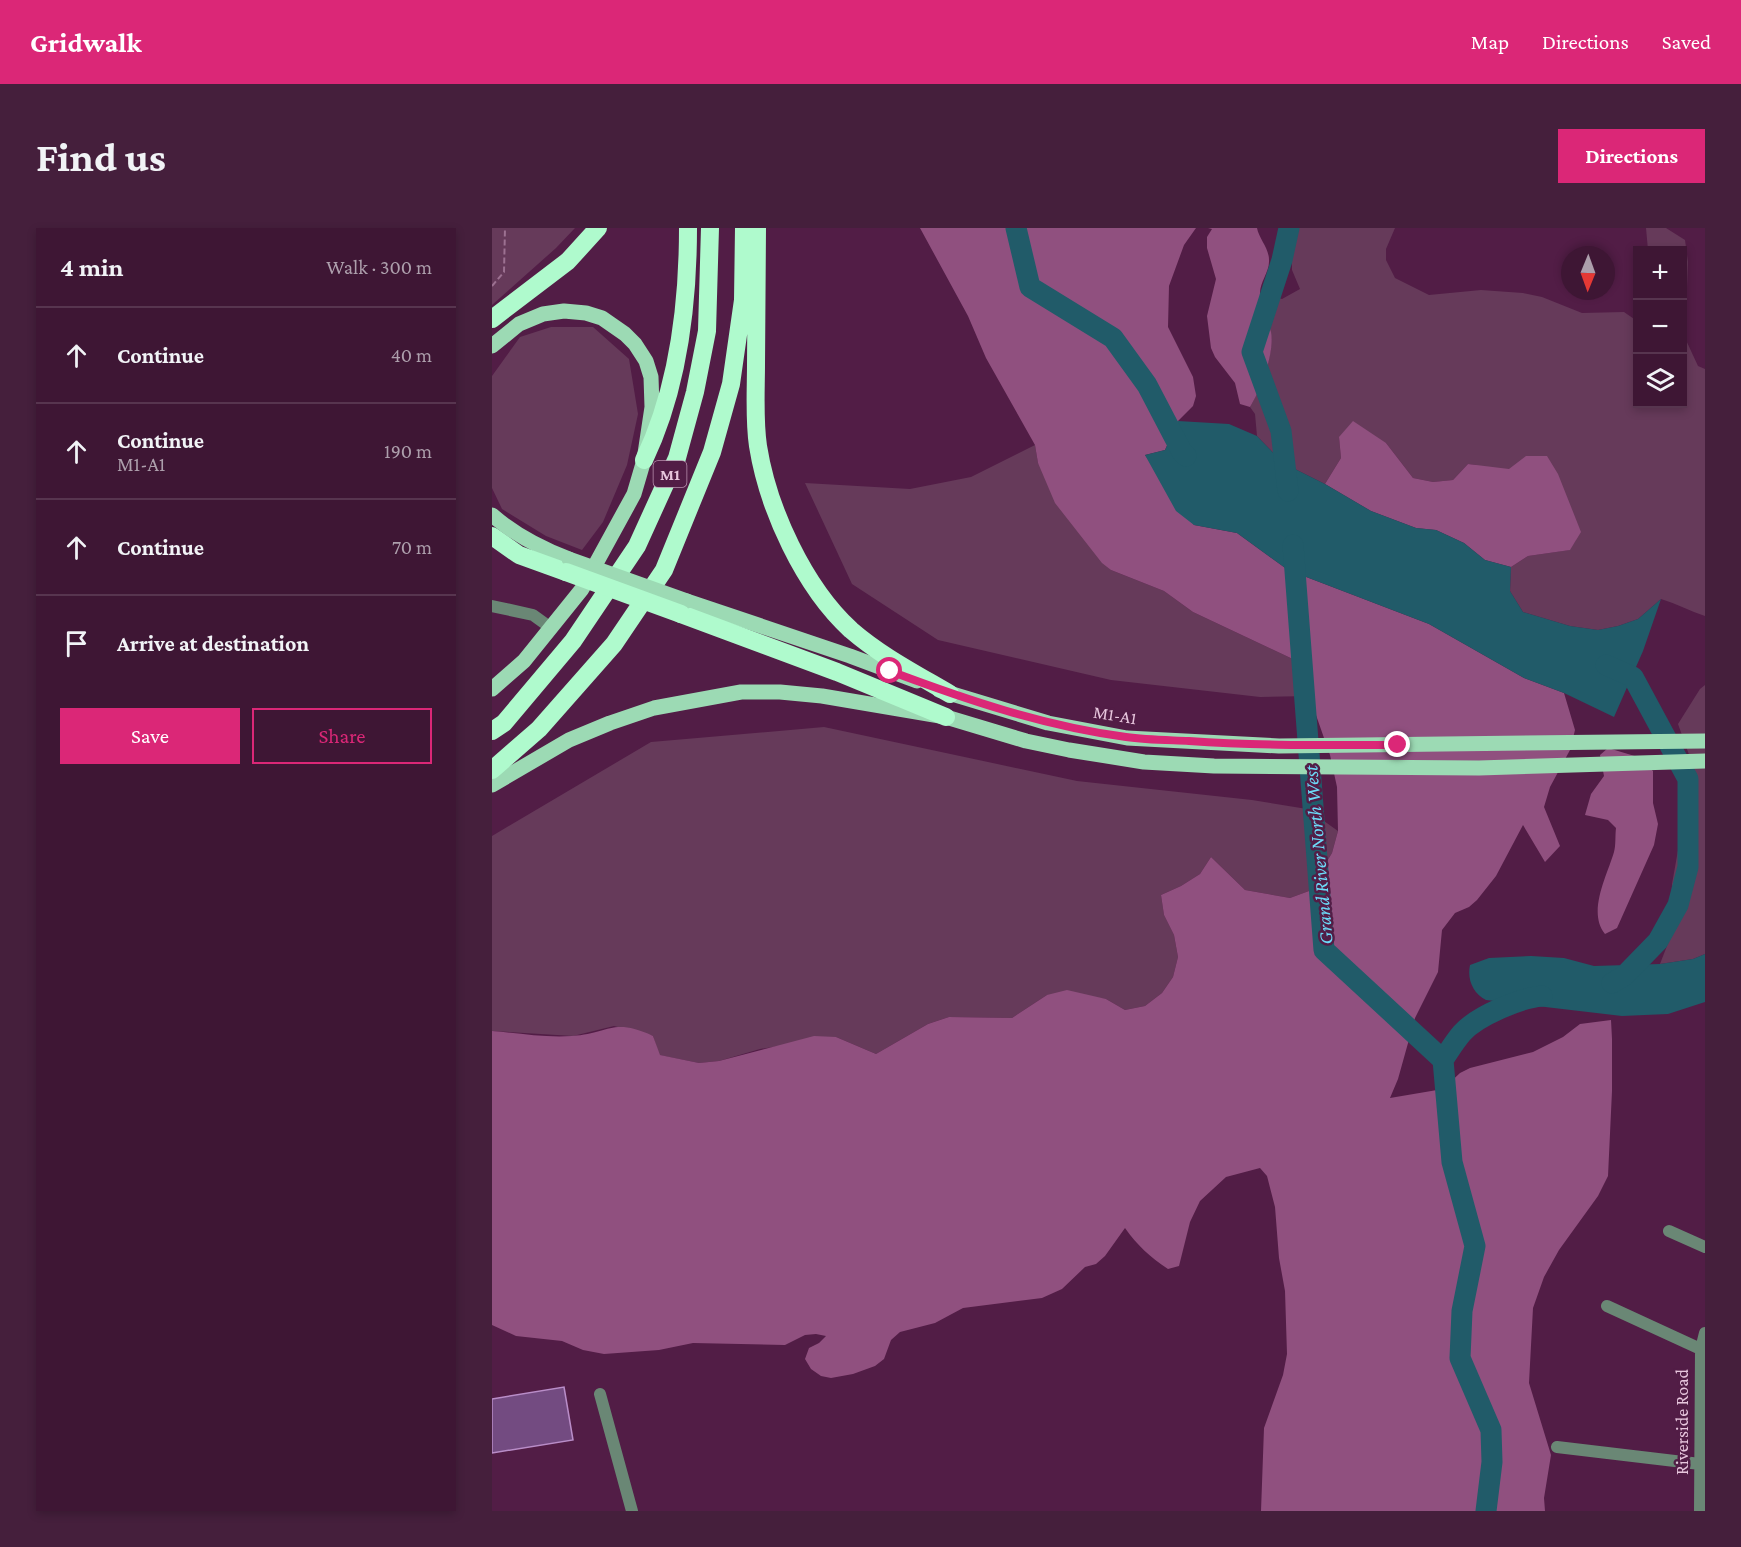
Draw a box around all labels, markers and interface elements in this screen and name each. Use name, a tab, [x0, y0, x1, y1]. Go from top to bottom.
text: Gridwalk	[30, 27, 142, 58]
text: Map	[1471, 30, 1509, 54]
text: Directions	[1542, 30, 1629, 54]
text: Saved	[1662, 30, 1711, 54]
button: Directions	[1558, 129, 1705, 183]
text: Find us	[36, 133, 166, 180]
north arrow	[1561, 246, 1615, 300]
map controls	[1633, 246, 1687, 408]
button: +	[1633, 246, 1687, 300]
text: 4 min	[60, 253, 124, 282]
text: Walk · 300 m	[326, 256, 432, 278]
button: −	[1633, 300, 1687, 354]
icon: ahead	[60, 339, 93, 372]
text: Continue	[117, 343, 204, 368]
text: 40 m	[391, 344, 432, 366]
button: layers	[1633, 354, 1687, 408]
text: Continue	[117, 428, 204, 453]
icon: ahead	[60, 435, 93, 468]
text: 190 m	[384, 440, 432, 462]
text: M1-A1	[117, 453, 165, 475]
road number: M1	[654, 461, 687, 487]
icon: ahead	[60, 531, 93, 564]
text: Continue	[117, 535, 204, 560]
text: 70 m	[392, 536, 432, 558]
icon: arrive	[60, 627, 93, 660]
text: Arrive at destination	[117, 631, 309, 656]
route start	[876, 657, 902, 683]
street label: M1-A1	[1092, 702, 1138, 728]
button: Save	[60, 708, 240, 764]
button: Share	[252, 708, 432, 764]
route end	[1384, 731, 1410, 757]
water label: Grand River North West	[1299, 763, 1337, 946]
street label: Riverside Road	[1672, 1368, 1692, 1475]

